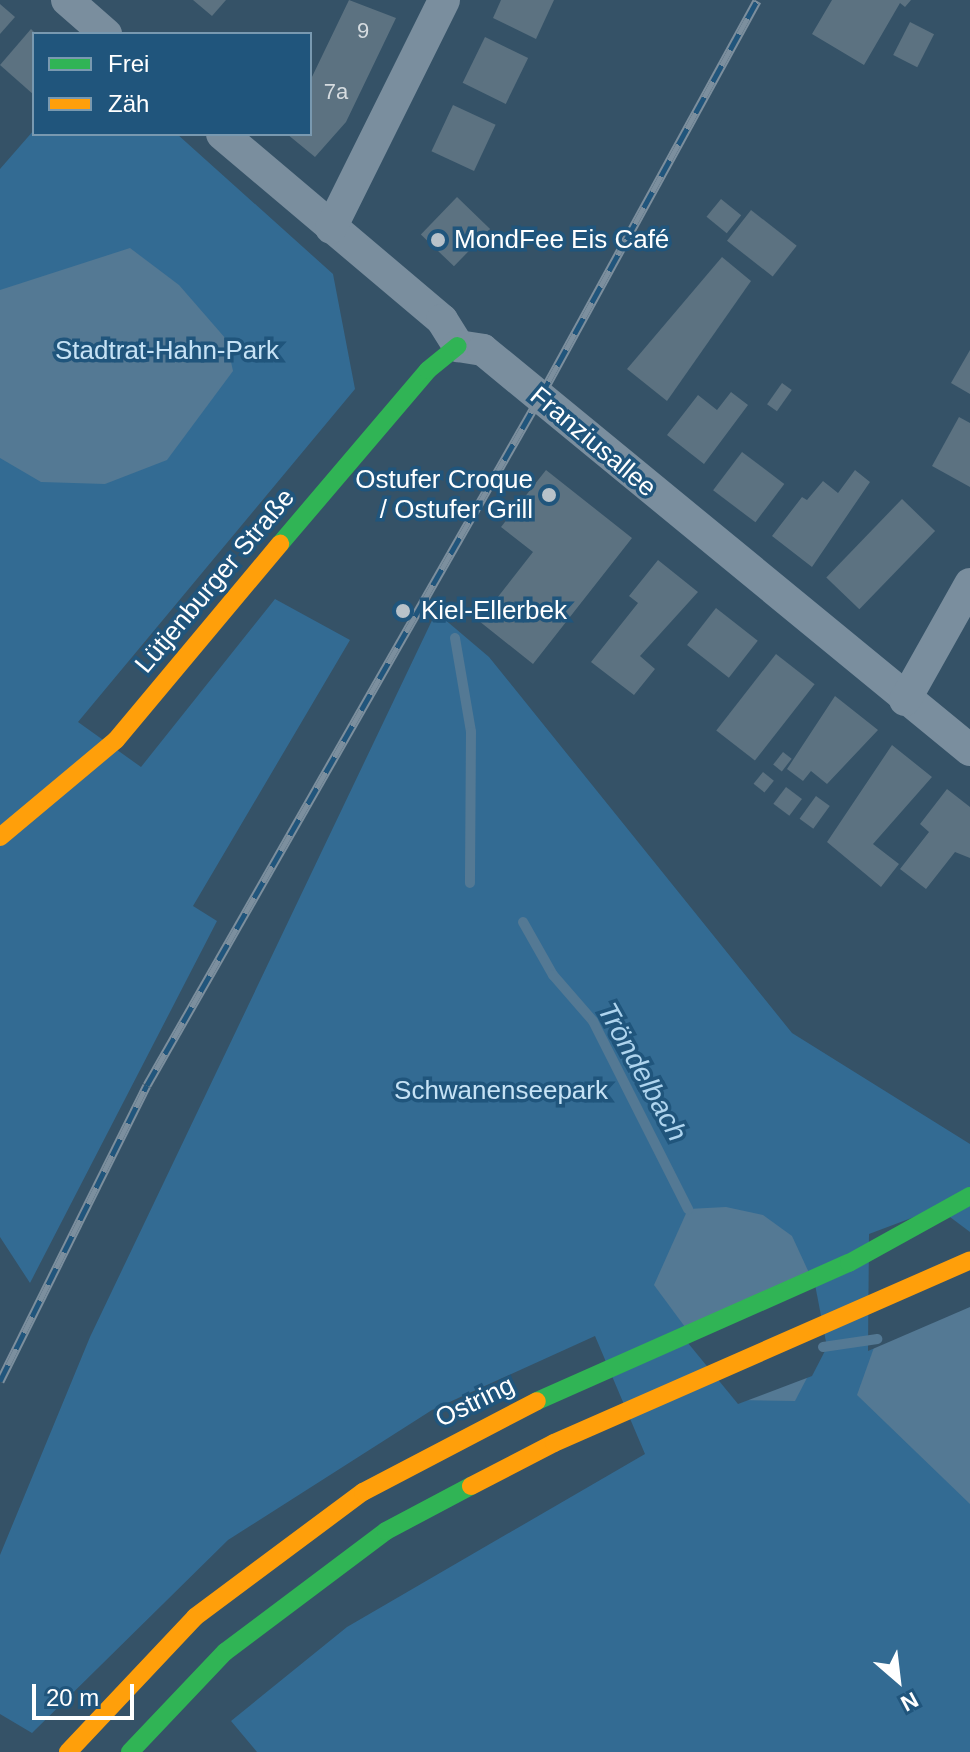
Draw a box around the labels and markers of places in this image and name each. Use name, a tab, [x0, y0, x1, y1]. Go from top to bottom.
place label: MondFee Eis Café	[454, 224, 669, 256]
marker: MondFee Eis Café	[429, 231, 447, 249]
place label: Ostufer Croque / Ostufer Grill	[355, 464, 533, 526]
marker: Ostufer Croque / Ostufer Grill	[540, 486, 558, 504]
place label: Kiel-Ellerbek	[421, 595, 567, 627]
marker: Kiel-Ellerbek	[392, 600, 414, 622]

